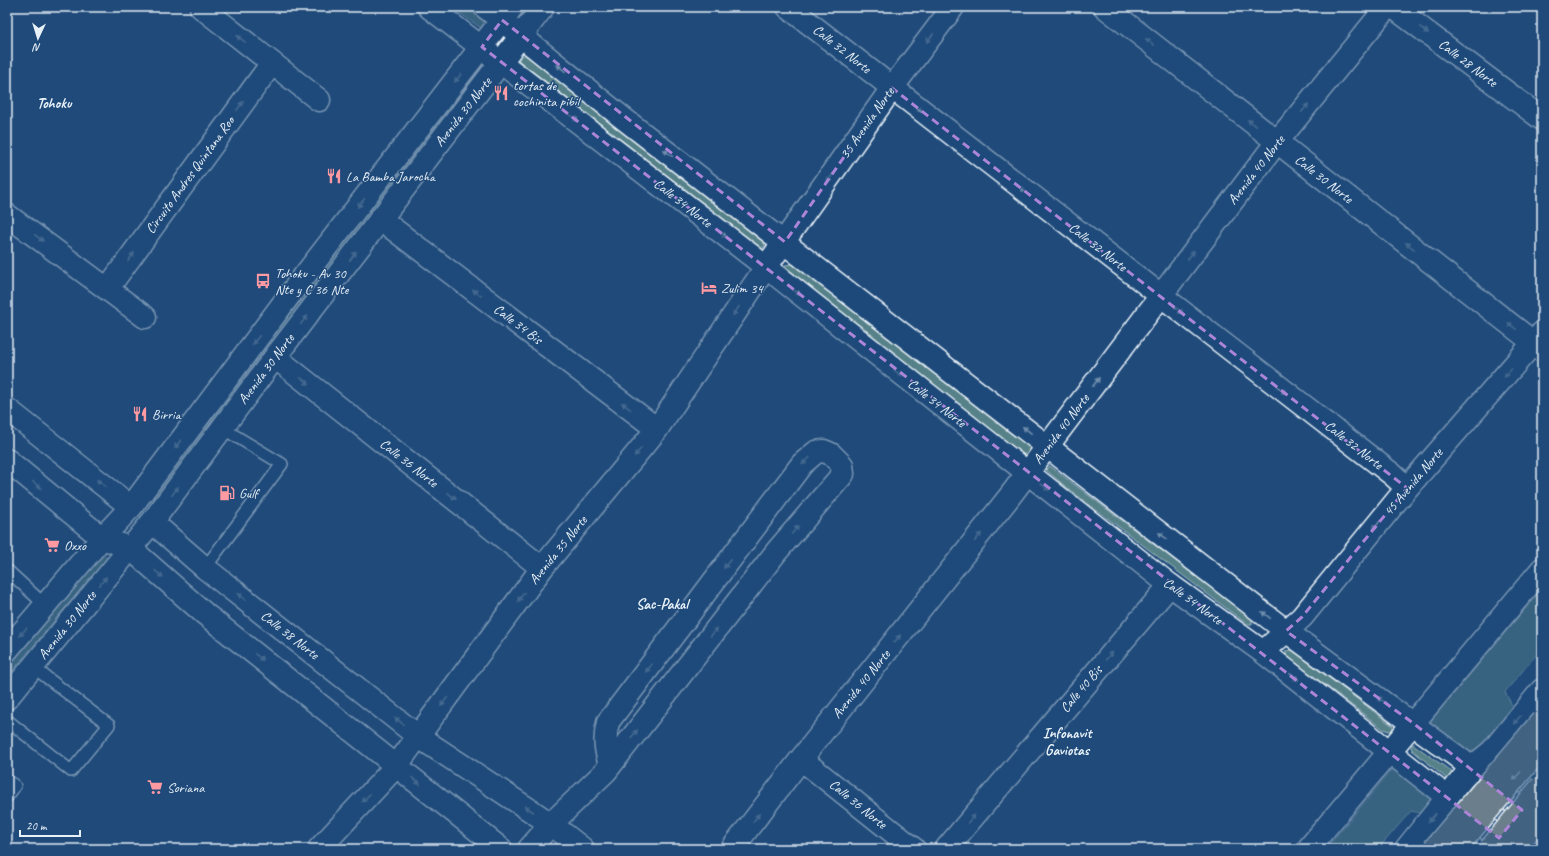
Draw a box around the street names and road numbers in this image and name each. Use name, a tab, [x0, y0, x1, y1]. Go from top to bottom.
street label: Calle 32 Norte	[810, 21, 876, 78]
street label: Calle 28 Norte	[1435, 35, 1502, 91]
street label: Avenida 30 Norte	[431, 73, 496, 150]
street label: 35 Avenida Norte	[836, 83, 899, 162]
street label: Circuito Andres Quintana Roo	[142, 112, 239, 237]
street label: Avenida 40 Norte	[1224, 131, 1289, 208]
street label: Calle 30 Norte	[1292, 151, 1358, 208]
street label: Calle 34 Norte	[651, 175, 717, 232]
street label: Calle 32 Norte	[1066, 219, 1132, 276]
street label: Calle 34 Bis	[490, 300, 547, 348]
street label: Avenida 30 Norte	[234, 329, 299, 407]
street label: Calle 34 Norte	[905, 375, 971, 432]
street label: Avenida 40 Norte	[1029, 389, 1094, 467]
street label: Calle 32 Norte	[1322, 417, 1388, 474]
street label: Calle 36 Norte	[377, 435, 443, 492]
street label: 45 Avenida Norte	[1380, 444, 1447, 519]
street label: Avenida 35 Norte	[525, 511, 592, 588]
street label: Calle 34 Norte	[1160, 574, 1227, 629]
street label: Avenida 30 Norte	[34, 586, 101, 663]
street label: Calle 38 Norte	[258, 607, 324, 664]
street label: Avenida 40 Norte	[828, 645, 895, 722]
street label: Calle 40 Bis	[1056, 661, 1106, 716]
street label: Calle 36 Norte	[826, 776, 891, 833]

